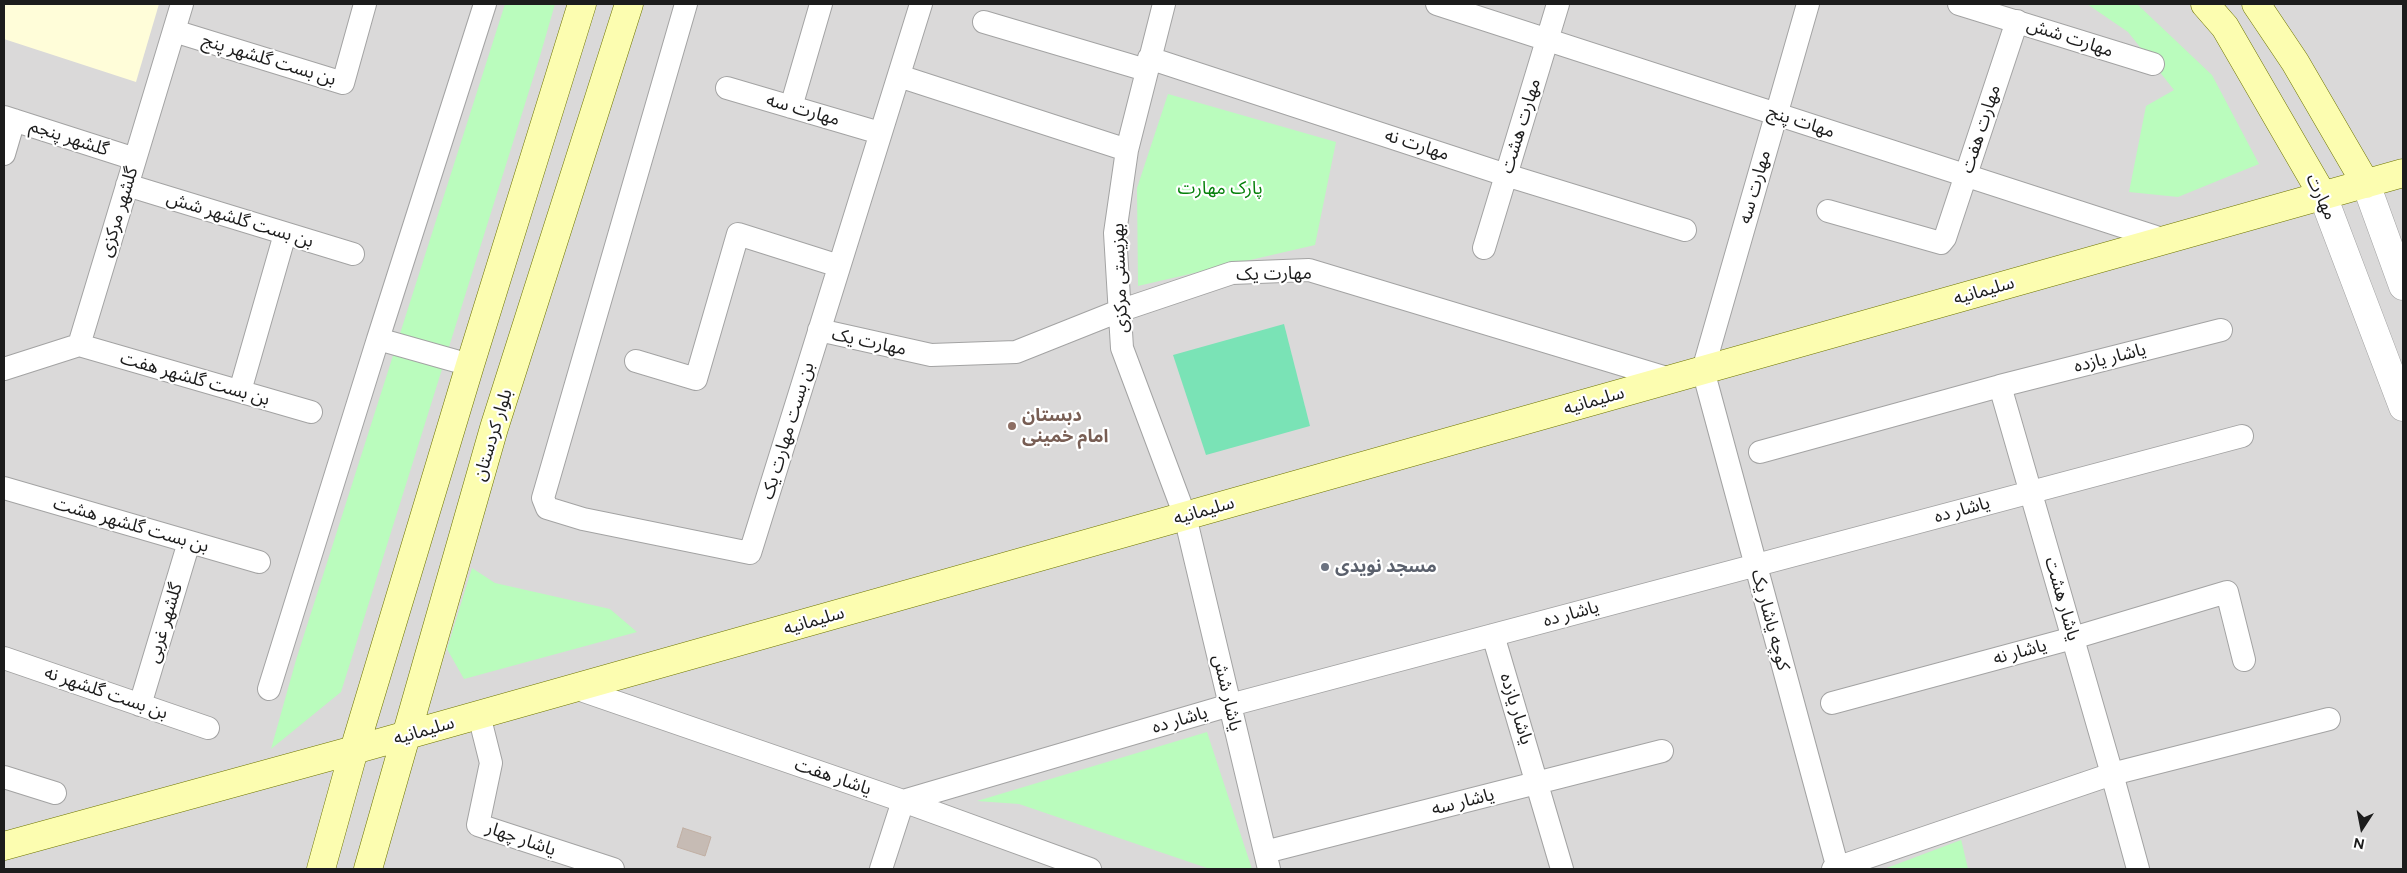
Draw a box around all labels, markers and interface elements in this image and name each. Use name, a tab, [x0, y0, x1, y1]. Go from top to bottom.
street label: مهارت شش	[2024, 14, 2116, 62]
street label: بن بست گلشهر پنج	[200, 29, 338, 91]
street label: مهارت هشت	[1496, 76, 1546, 176]
street label: مهارت هفت	[1957, 82, 2005, 176]
street label: مهارت سه	[764, 89, 842, 131]
street label: مهات پنج	[1765, 101, 1837, 143]
street label: گلشهر پنجم	[27, 115, 111, 161]
street label: مهارت نه	[1382, 124, 1452, 166]
street label: مهارت سه	[1734, 148, 1776, 226]
street label: گلشهر مرکزی	[95, 164, 143, 260]
street label: مهارت	[2301, 171, 2341, 223]
park label: پارک مهارت	[1177, 178, 1263, 200]
street label: بن بست گلشهر شش	[164, 187, 316, 253]
street label: بهزیستی مرکزی	[1107, 223, 1133, 333]
street label: مهارت یک	[1236, 263, 1312, 285]
street label: سلیمانیه	[1951, 272, 2017, 310]
street label: مهارت یک	[830, 324, 908, 360]
street label: یاشار یازده	[2072, 339, 2148, 377]
street label: بن بست گلشهر هفت	[118, 347, 272, 411]
street label: بن بست مهارت یک	[757, 360, 819, 502]
street label: سلیمانیه	[1561, 382, 1627, 420]
street label: بلوار کردستان	[469, 386, 517, 484]
place label: دبستان امام خمینی	[1022, 405, 1108, 448]
marker: دبستان امام خمینی	[1006, 420, 1018, 432]
street label: بن بست گلشهر هشت	[51, 492, 211, 558]
street label: سلیمانیه	[1171, 492, 1237, 530]
street label: یاشار ده	[1932, 492, 1992, 528]
street label: یاشار هشت	[2040, 555, 2084, 643]
place label: مسجد نویدی	[1335, 556, 1437, 578]
marker: مسجد نویدی	[1319, 561, 1331, 573]
street label: کوچه یاشار یک	[1746, 567, 1794, 673]
street label: گلشهر غربی	[143, 580, 187, 666]
street label: یاشار ده	[1541, 596, 1601, 632]
street label: سلیمانیه	[781, 602, 847, 640]
street label: یاشار نه	[1991, 635, 2049, 669]
street label: یاشار شش	[1208, 653, 1246, 733]
street label: بن بست گلشهر نه	[41, 662, 171, 724]
street label: یاشار یازده	[1495, 671, 1537, 747]
street label: یاشار ده	[1150, 702, 1210, 738]
street label: سلیمانیه	[391, 712, 457, 750]
street label: یاشار هفت	[792, 754, 874, 800]
street label: یاشار سه	[1429, 784, 1497, 820]
north arrow	[2337, 803, 2387, 853]
street label: یاشار چهار	[483, 817, 559, 861]
text: N	[2352, 834, 2366, 853]

